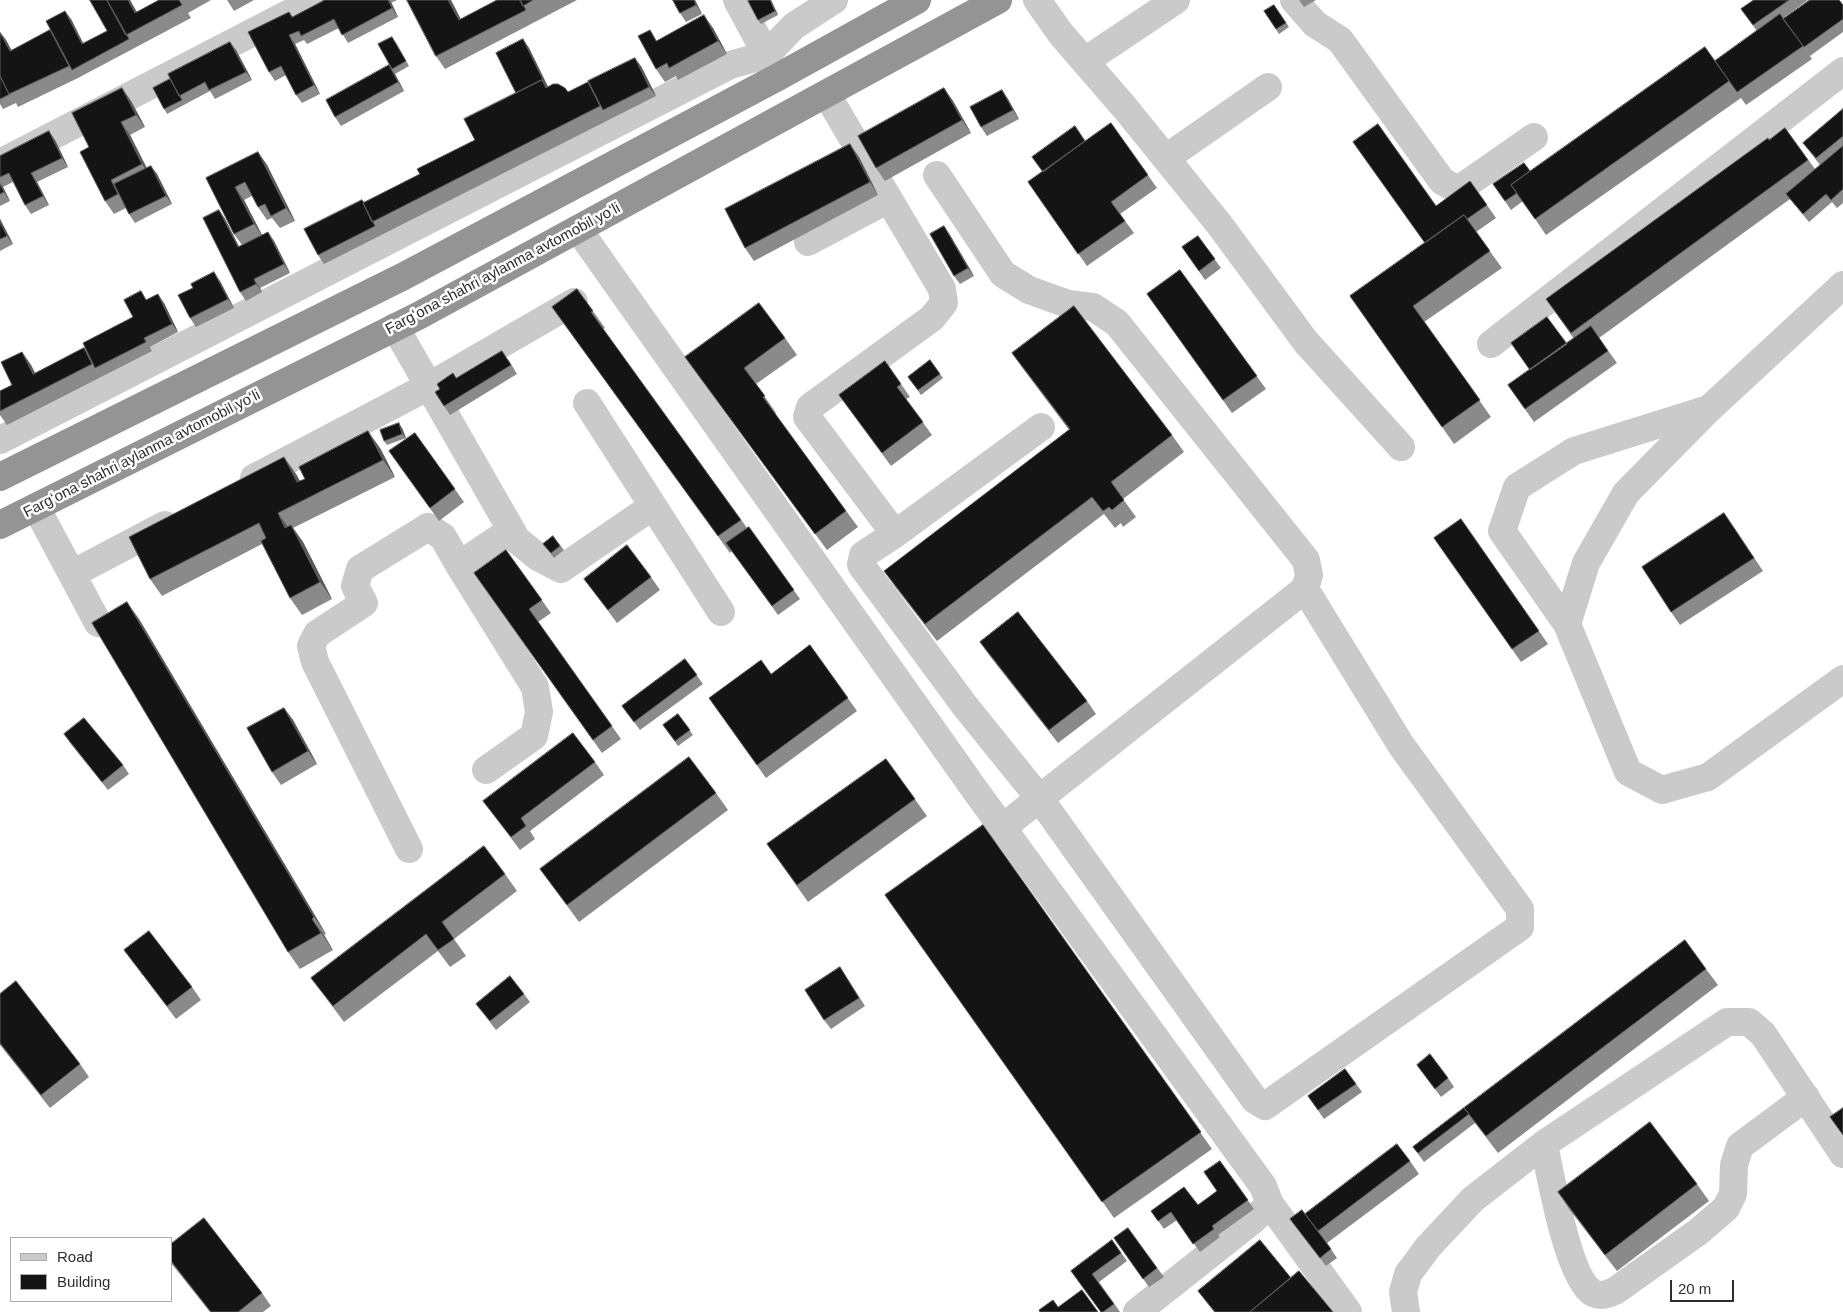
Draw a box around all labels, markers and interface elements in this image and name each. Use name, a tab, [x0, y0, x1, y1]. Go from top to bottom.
street label: Fargʻona shahri aylanma avtomobil yoʻli	[382, 199, 624, 339]
street label: Fargʻona shahri aylanma avtomobil yoʻli	[21, 386, 263, 522]
legend	[10, 1237, 172, 1302]
text: Road	[57, 1248, 93, 1265]
scale bar	[1673, 1270, 1737, 1302]
text: Building	[57, 1273, 110, 1290]
text: 20 m	[1678, 1280, 1711, 1297]

